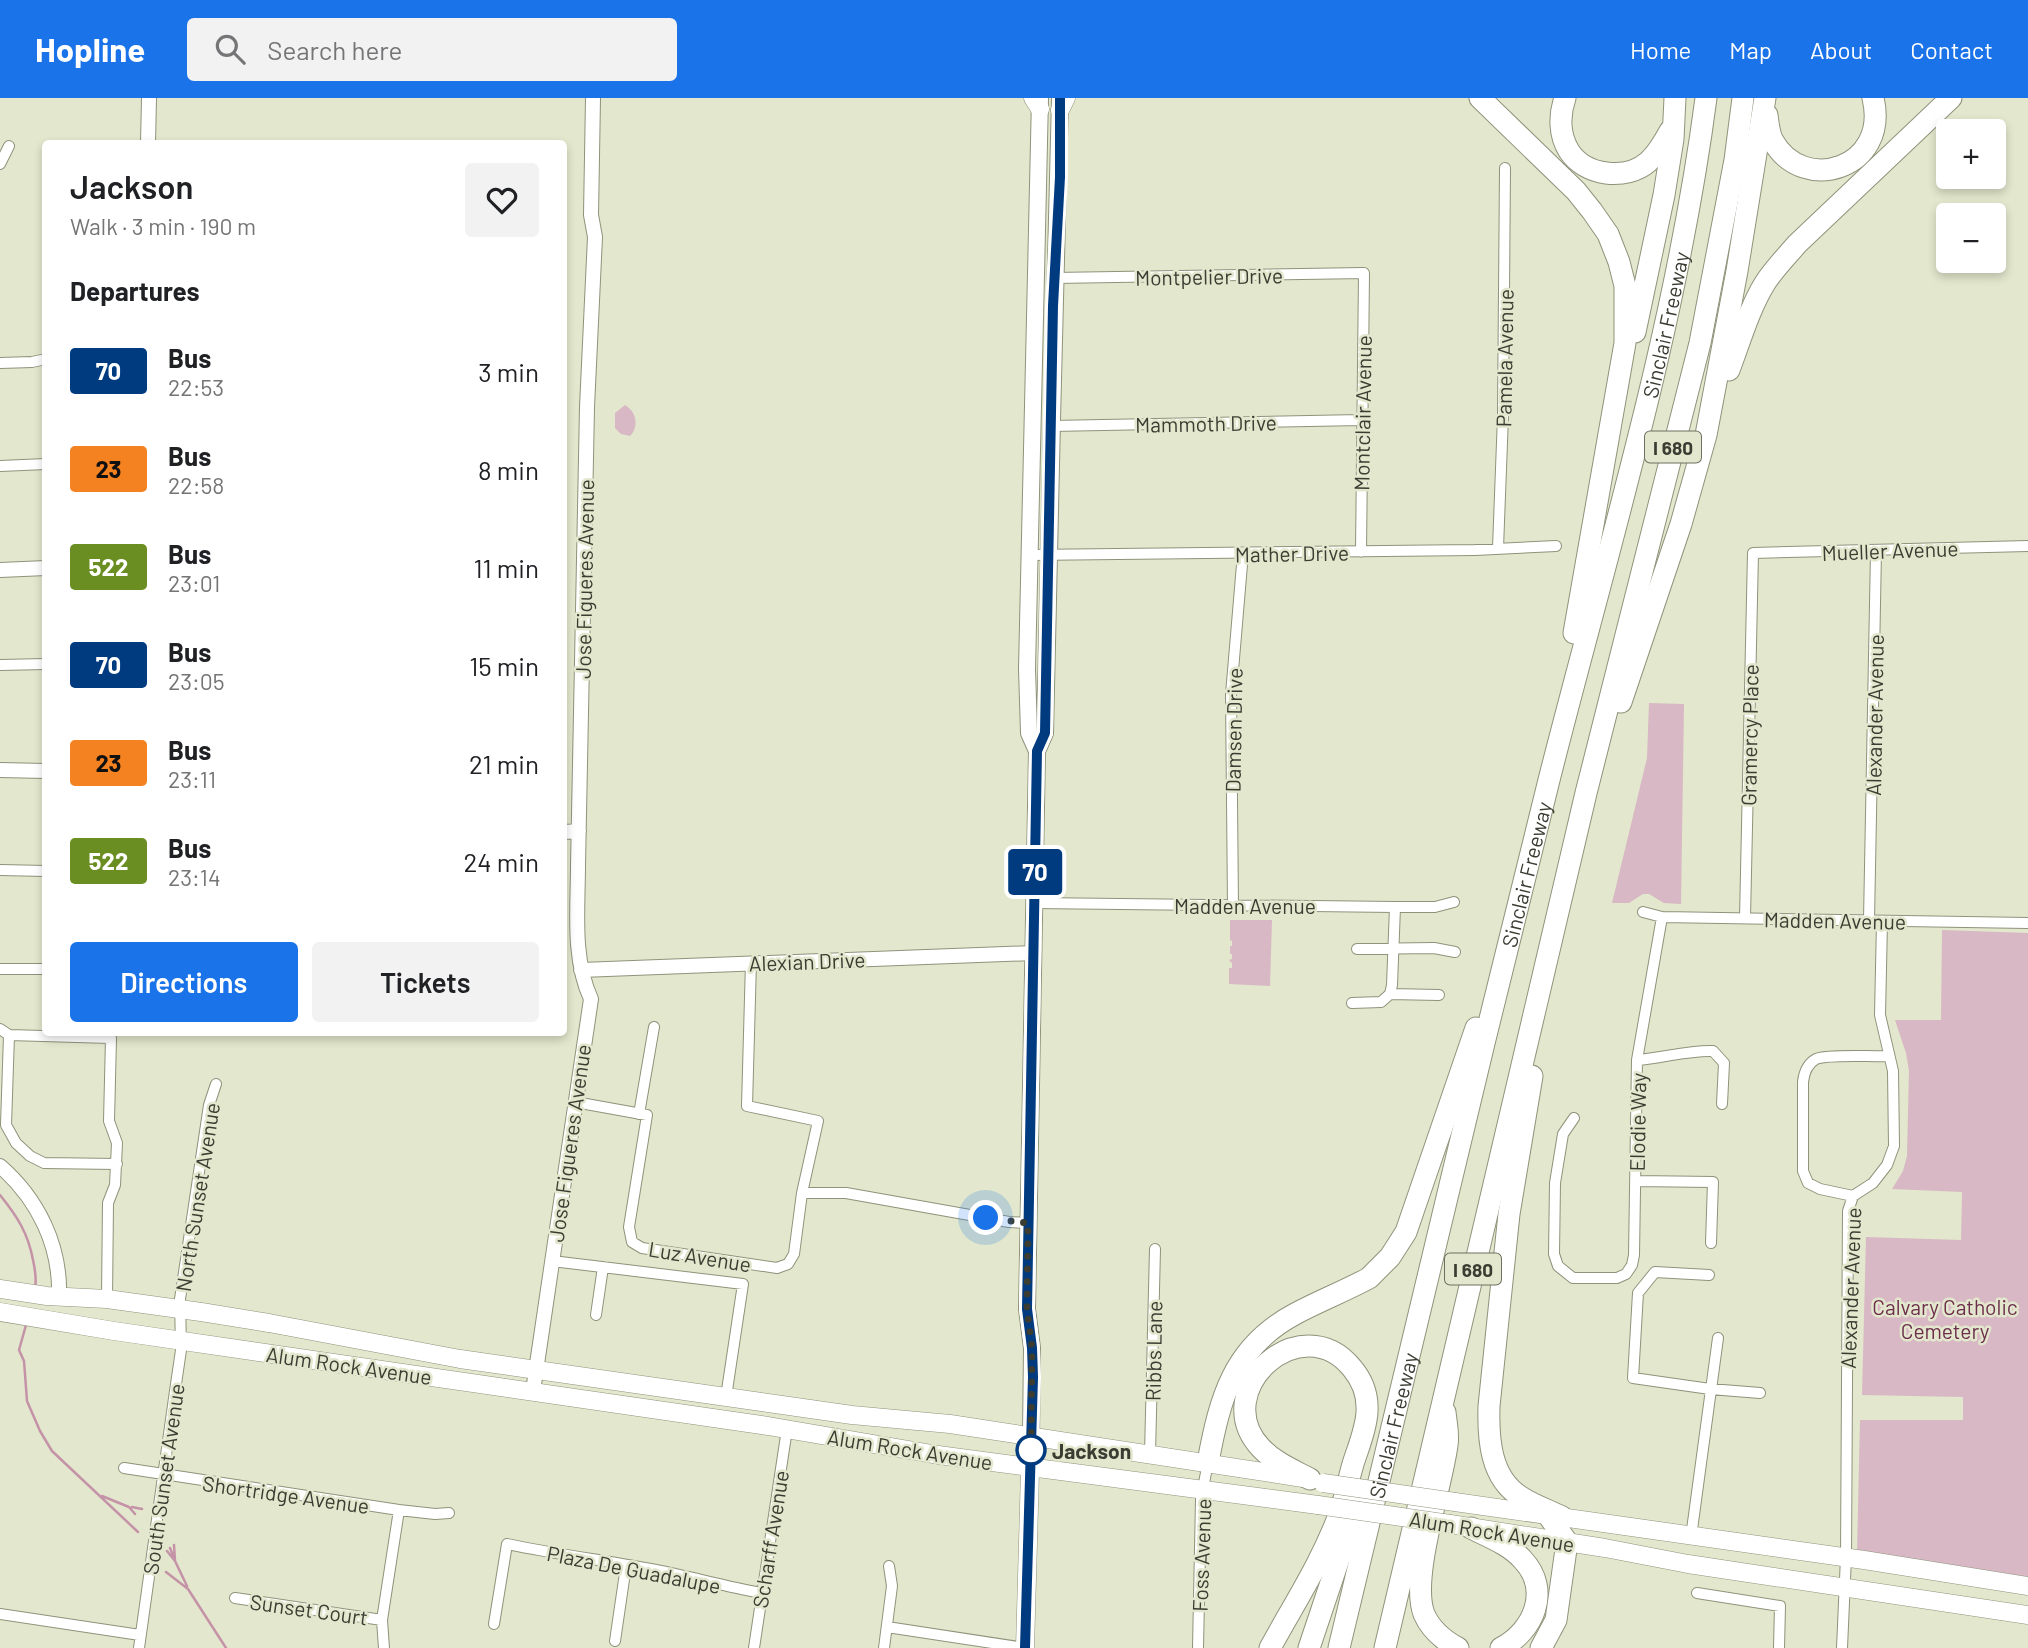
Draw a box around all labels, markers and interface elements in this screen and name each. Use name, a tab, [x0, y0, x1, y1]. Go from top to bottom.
search box	[187, 18, 677, 81]
text: Hopline	[35, 29, 145, 69]
icon: search	[211, 30, 249, 68]
text: Search here	[267, 34, 402, 65]
text: Home	[1630, 35, 1691, 64]
text: Map	[1729, 35, 1772, 64]
text: About	[1810, 35, 1872, 64]
text: Contact	[1910, 35, 1993, 64]
map controls	[1936, 119, 2006, 273]
button: +	[1936, 119, 2006, 189]
button: heart	[465, 163, 539, 237]
text: Jackson	[70, 166, 193, 206]
button: −	[1936, 203, 2006, 273]
text: Walk · 3 min · 190 m	[70, 212, 256, 240]
street label: Sinclair Freeway	[1636, 249, 1693, 400]
street label: Montpelier Drive	[1135, 262, 1283, 290]
text: Departures	[70, 275, 200, 306]
street label: Pamela Avenue	[1490, 289, 1518, 427]
street label: Montclair Avenue	[1348, 335, 1376, 491]
text: Bus	[168, 342, 211, 373]
text: 70	[96, 356, 121, 385]
text: 3 min	[478, 356, 539, 387]
text: 22:53	[168, 373, 224, 401]
street label: Mammoth Drive	[1135, 409, 1277, 437]
road number: I 680	[1645, 432, 1701, 462]
text: Bus	[168, 440, 211, 471]
text: 23	[95, 454, 122, 483]
text: 8 min	[478, 454, 539, 485]
text: 22:58	[168, 471, 224, 499]
street label: Jose Figueres Avenue	[570, 479, 598, 679]
street label: Mueller Avenue	[1821, 535, 1959, 565]
text: Bus	[168, 538, 211, 569]
street label: Mather Drive	[1235, 540, 1349, 566]
text: 522	[89, 552, 128, 581]
text: 11 min	[473, 552, 539, 583]
text: 23:01	[168, 569, 220, 597]
street label: Alexander Avenue	[1860, 634, 1888, 796]
text: Bus	[168, 636, 211, 667]
text: 70	[96, 650, 121, 679]
text: 15 min	[469, 650, 539, 681]
street label: Gramercy Place	[1735, 664, 1763, 806]
text: 23:05	[168, 667, 225, 695]
street label: Damsen Drive	[1219, 668, 1247, 792]
text: Bus	[168, 734, 211, 765]
text: 23	[95, 748, 122, 777]
text: 21 min	[469, 748, 539, 779]
text: 23:11	[168, 765, 216, 793]
street label: Sinclair Freeway	[1495, 798, 1556, 950]
text: Bus	[168, 832, 211, 863]
text: 522	[89, 846, 128, 875]
text: 24 min	[463, 846, 539, 877]
line badge: 70	[1004, 849, 1066, 895]
text: 70	[1022, 857, 1048, 886]
text: 23:14	[168, 863, 221, 891]
street label: Madden Avenue	[1174, 893, 1316, 918]
street label: Madden Avenue	[1764, 906, 1906, 934]
button: Directions	[70, 942, 298, 1022]
button: Tickets	[312, 942, 539, 1022]
street label: Alexian Drive	[748, 946, 866, 976]
street label: Jose Figueres Avenue	[543, 1042, 595, 1244]
street label: Elodie Way	[1624, 1072, 1650, 1172]
street label: North Sunset Avenue	[170, 1101, 224, 1293]
your location	[968, 1200, 1003, 1235]
street label: Alexander Avenue	[1835, 1207, 1865, 1369]
street label: Luz Avenue	[647, 1236, 753, 1276]
road number: I 680	[1445, 1254, 1501, 1284]
park label: Calvary Catholic Cemetery	[1872, 1294, 2018, 1343]
street label: Ribbs Lane	[1140, 1301, 1166, 1401]
street label: Alum Rock Avenue	[265, 1341, 433, 1389]
street label: Sinclair Freeway	[1363, 1350, 1422, 1501]
street label: South Sunset Avenue	[137, 1382, 189, 1576]
street label: Alum Rock Avenue	[826, 1424, 994, 1474]
marker: Jackson	[1016, 1435, 1046, 1465]
place label: Jackson	[1052, 1438, 1131, 1463]
street label: Scharff Avenue	[747, 1468, 793, 1610]
street label: Shortridge Avenue	[201, 1470, 371, 1518]
street label: Foss Avenue	[1187, 1498, 1215, 1612]
street label: Alum Rock Avenue	[1408, 1506, 1576, 1556]
street label: Plaza De Guadalupe	[545, 1540, 723, 1598]
street label: Sunset Court	[248, 1588, 370, 1630]

